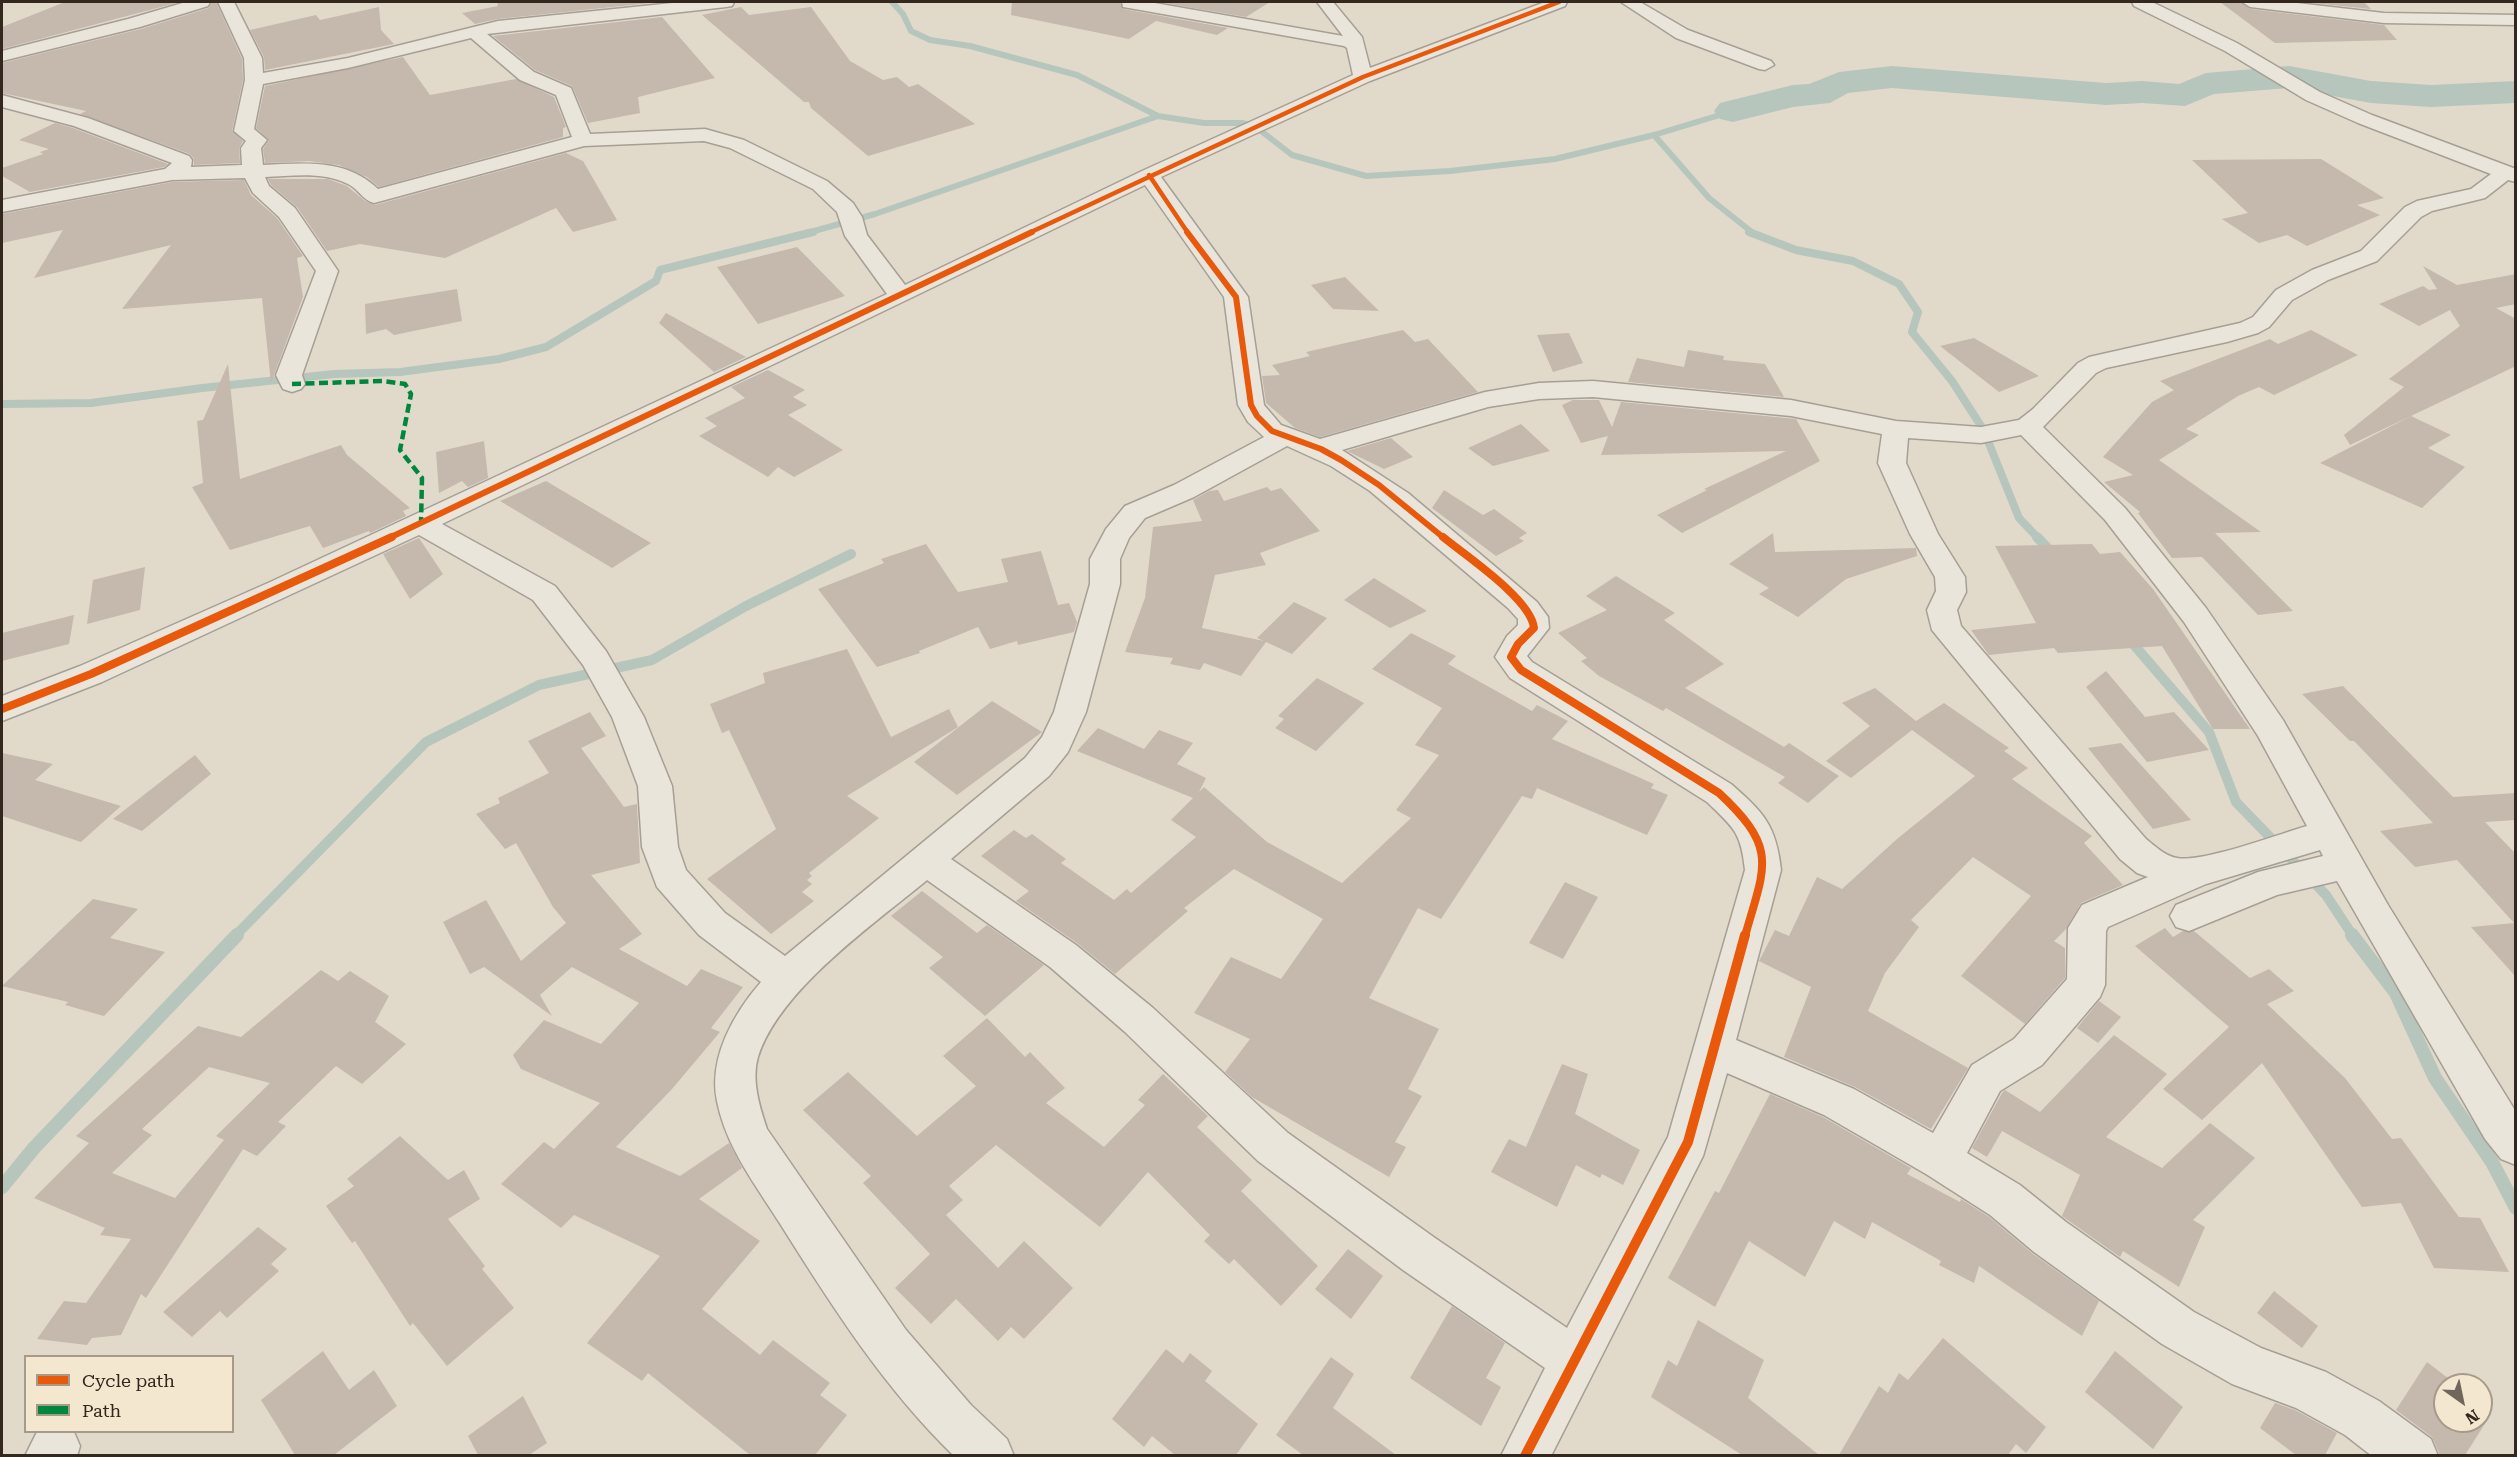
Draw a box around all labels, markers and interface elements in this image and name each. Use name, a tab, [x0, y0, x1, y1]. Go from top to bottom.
legend	[24, 1355, 234, 1433]
text: Cycle path	[82, 1370, 175, 1391]
north arrow	[2433, 1373, 2493, 1433]
text: Path	[82, 1400, 121, 1421]
text: N	[2462, 1406, 2482, 1428]

